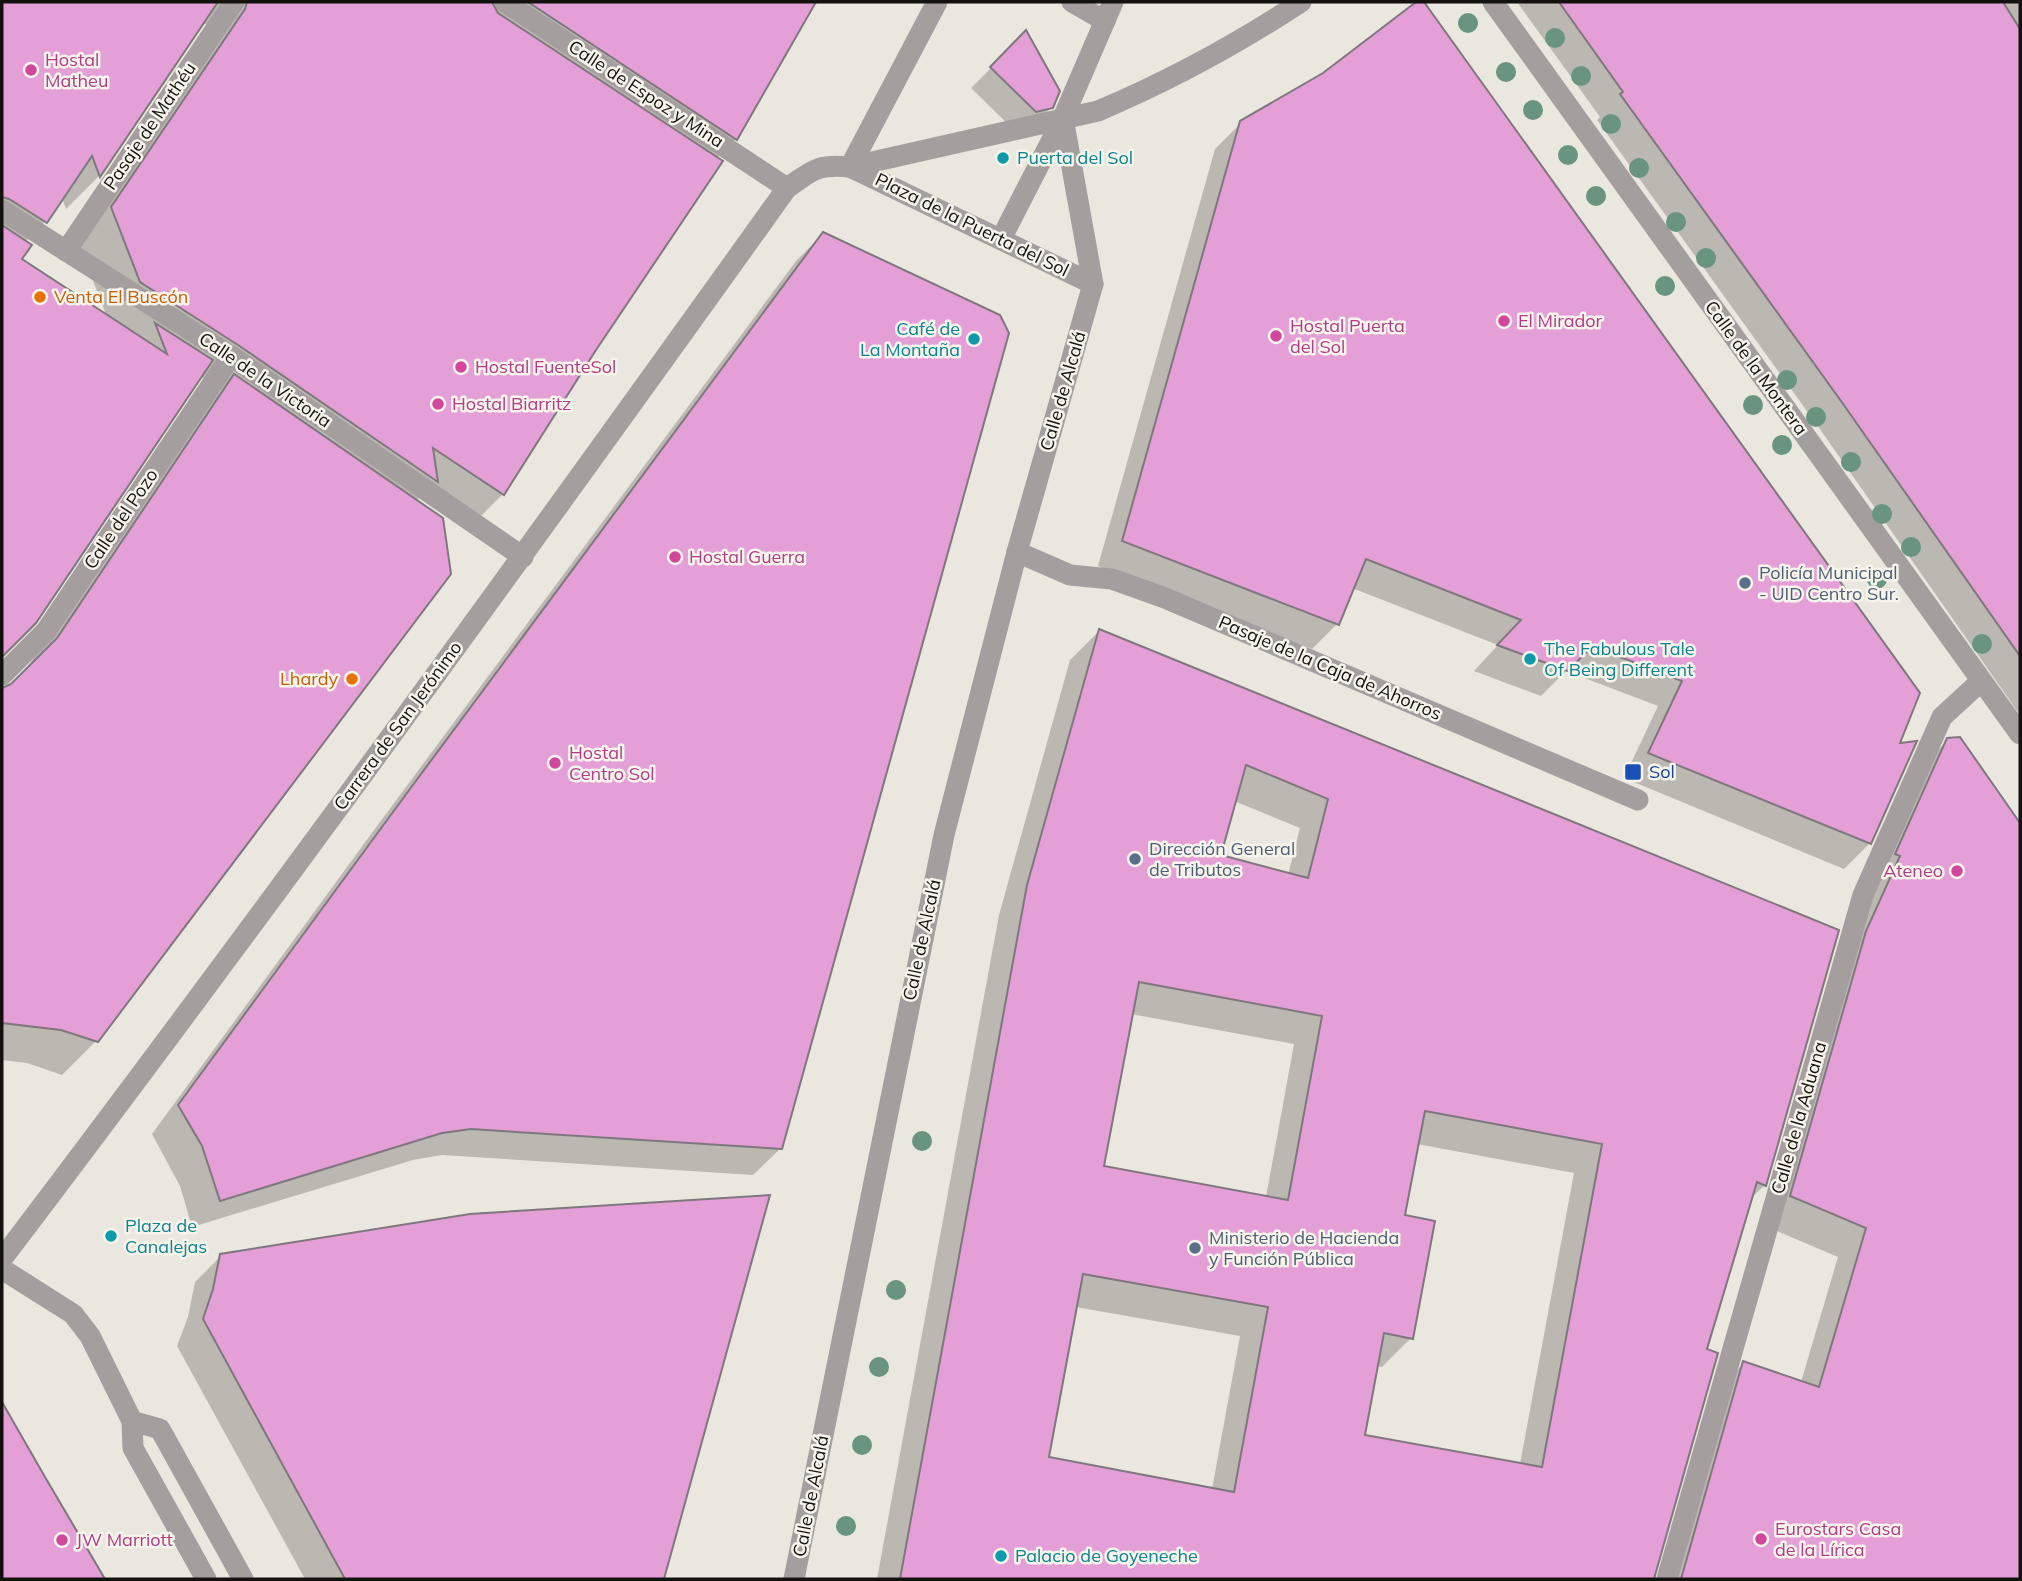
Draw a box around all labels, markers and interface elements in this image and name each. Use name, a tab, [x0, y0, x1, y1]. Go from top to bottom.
street label: Calle de Espoz y Mina	[564, 35, 728, 152]
place label: Hostal Matheu	[45, 48, 108, 92]
street label: Pasaje de Mathéu	[98, 57, 201, 194]
marker: Hostal Matheu	[23, 62, 39, 78]
place label: Puerta del Sol	[1017, 146, 1133, 169]
marker: Puerta del Sol	[995, 150, 1011, 166]
street label: Plaza de la Puerta del Sol	[872, 168, 1073, 281]
place label: Venta El Buscón	[54, 285, 188, 308]
marker: Venta El Buscón	[32, 289, 48, 305]
street label: Calle de la Montera	[1700, 296, 1813, 439]
place label: El Mirador	[1518, 309, 1603, 332]
marker: El Mirador	[1496, 313, 1512, 329]
place label: Hostal Puerta del Sol	[1290, 314, 1405, 358]
place label: Café de La Montaña	[860, 317, 960, 361]
street label: Calle de la Victoria	[195, 327, 336, 432]
street label: Calle de Alcalá	[1034, 328, 1091, 453]
marker: Hostal Puerta del Sol	[1268, 328, 1284, 344]
marker: Café de La Montaña	[966, 331, 982, 347]
place label: Hostal FuenteSol	[475, 355, 616, 378]
marker: Hostal FuenteSol	[453, 359, 469, 375]
place label: Hostal Biarritz	[452, 392, 571, 415]
marker: Hostal Biarritz	[430, 396, 446, 412]
street label: Calle del Pozo	[79, 464, 163, 573]
place label: Hostal Guerra	[689, 545, 805, 568]
marker: Hostal Guerra	[667, 549, 683, 565]
place label: Policía Municipal - UID Centro Sur.	[1759, 561, 1899, 605]
marker: Policía Municipal - UID Centro Sur.	[1737, 575, 1753, 591]
street label: Pasaje de la Caja de Ahorros	[1215, 610, 1445, 725]
street label: Carrera de San Jerónimo	[329, 637, 467, 815]
place label: The Fabulous Tale Of Being Different	[1544, 637, 1695, 681]
marker: The Fabulous Tale Of Being Different	[1522, 651, 1538, 667]
place label: Lhardy	[280, 667, 338, 690]
marker: Lhardy	[344, 671, 360, 687]
place label: Hostal Centro Sol	[569, 741, 655, 785]
marker: Hostal Centro Sol	[547, 755, 563, 771]
place label: Sol	[1649, 760, 1675, 783]
marker: Sol	[1623, 762, 1643, 782]
place label: Dirección General de Tributos	[1149, 837, 1295, 881]
marker: Dirección General de Tributos	[1127, 851, 1143, 867]
place label: Ateneo	[1883, 859, 1943, 882]
marker: Ateneo	[1949, 863, 1965, 879]
street label: Calle de Alcalá	[897, 877, 946, 1003]
street label: Calle de la Aduana	[1766, 1039, 1831, 1197]
place label: Plaza de Canalejas	[125, 1214, 207, 1258]
place label: Ministerio de Hacienda y Función Pública	[1209, 1226, 1399, 1270]
marker: Plaza de Canalejas	[103, 1228, 119, 1244]
marker: Ministerio de Hacienda y Función Pública	[1187, 1240, 1203, 1256]
street label: Calle de Alcalá	[787, 1433, 834, 1559]
place label: Eurostars Casa de la Lírica	[1775, 1517, 1901, 1561]
place label: JW Marriott	[76, 1528, 173, 1551]
marker: Eurostars Casa de la Lírica	[1753, 1531, 1769, 1547]
marker: JW Marriott	[54, 1532, 70, 1548]
place label: Palacio de Goyeneche	[1015, 1544, 1198, 1567]
marker: Palacio de Goyeneche	[993, 1548, 1009, 1564]

